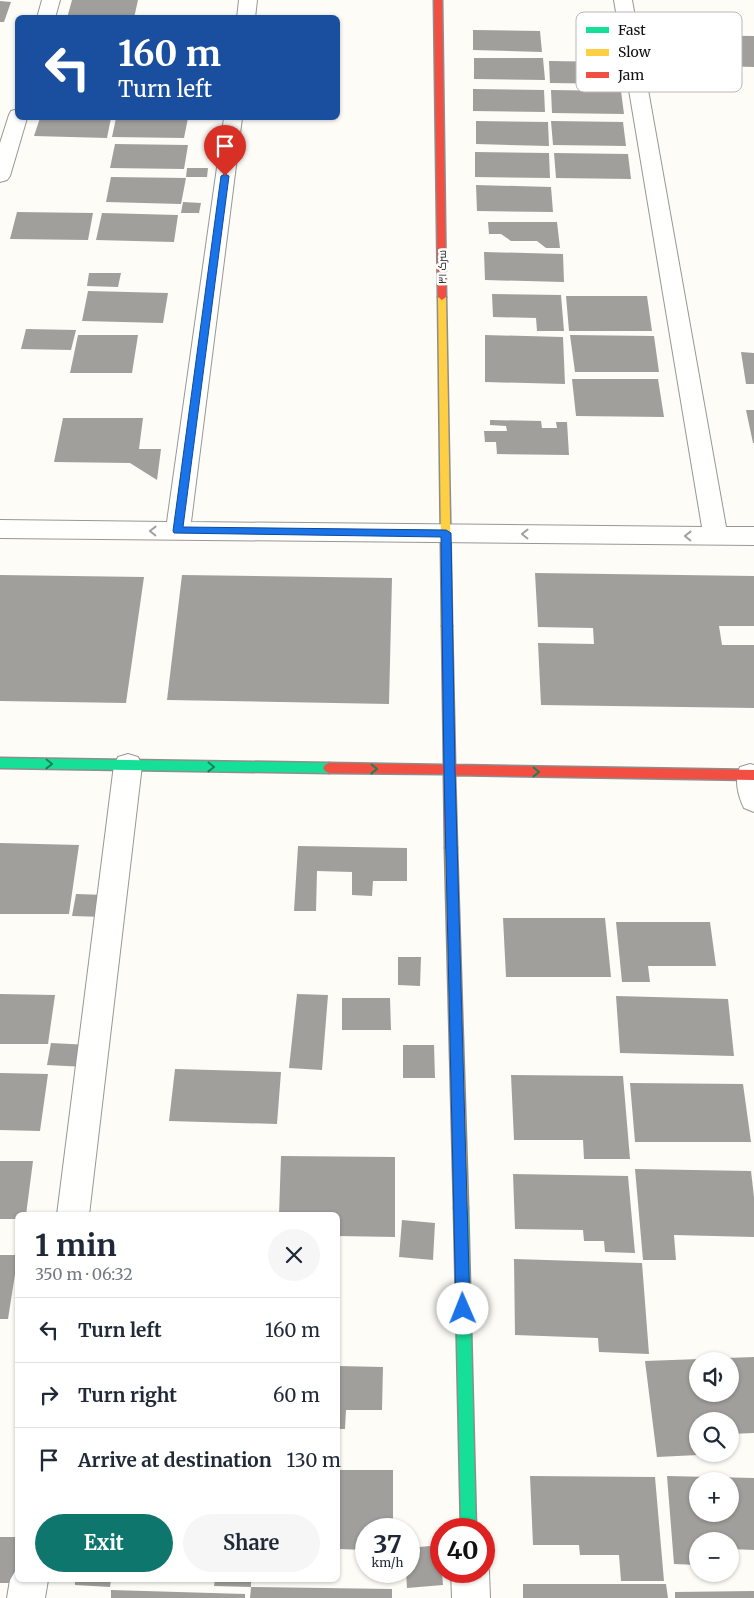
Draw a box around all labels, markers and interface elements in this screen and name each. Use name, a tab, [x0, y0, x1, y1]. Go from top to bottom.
legend	[576, 12, 742, 92]
text: Fast	[618, 21, 646, 39]
text: 160 m	[118, 32, 221, 76]
icon: left	[35, 35, 100, 100]
text: Slow	[618, 43, 651, 61]
text: Jam	[617, 66, 644, 84]
text: Turn left	[118, 75, 212, 103]
pin	[204, 125, 246, 176]
icon: arrive	[211, 132, 239, 160]
street label: سرک ۳۱	[435, 250, 449, 284]
one-way arrow	[149, 526, 156, 536]
one-way arrow	[521, 529, 529, 539]
one-way arrow	[684, 530, 692, 541]
one-way arrow	[45, 759, 53, 769]
one-way arrow	[207, 761, 215, 772]
one-way arrow	[370, 764, 378, 774]
one-way arrow	[532, 767, 540, 777]
text: 1 min	[35, 1226, 117, 1264]
button: close	[268, 1229, 320, 1281]
text: 350 m · 06:32	[35, 1264, 133, 1284]
position arrow	[436, 1282, 488, 1334]
icon: left	[35, 1316, 63, 1344]
text: Turn left	[78, 1318, 162, 1342]
text: 160 m	[265, 1318, 320, 1342]
map controls	[689, 1352, 739, 1582]
button: sound	[689, 1352, 739, 1402]
icon: right	[35, 1381, 63, 1409]
text: Turn right	[78, 1383, 177, 1407]
text: 60 m	[273, 1383, 320, 1407]
button: search	[689, 1412, 739, 1462]
icon: arrive	[35, 1446, 63, 1474]
text: Arrive at destination	[78, 1448, 272, 1472]
text: 130 m	[287, 1448, 341, 1472]
button: +	[689, 1472, 739, 1522]
button: Exit	[35, 1514, 173, 1572]
button: Share	[183, 1514, 320, 1572]
speed limit sign: 40	[430, 1518, 495, 1583]
text: 37	[373, 1528, 402, 1560]
button: −	[689, 1532, 739, 1582]
text: km/h	[372, 1555, 403, 1570]

